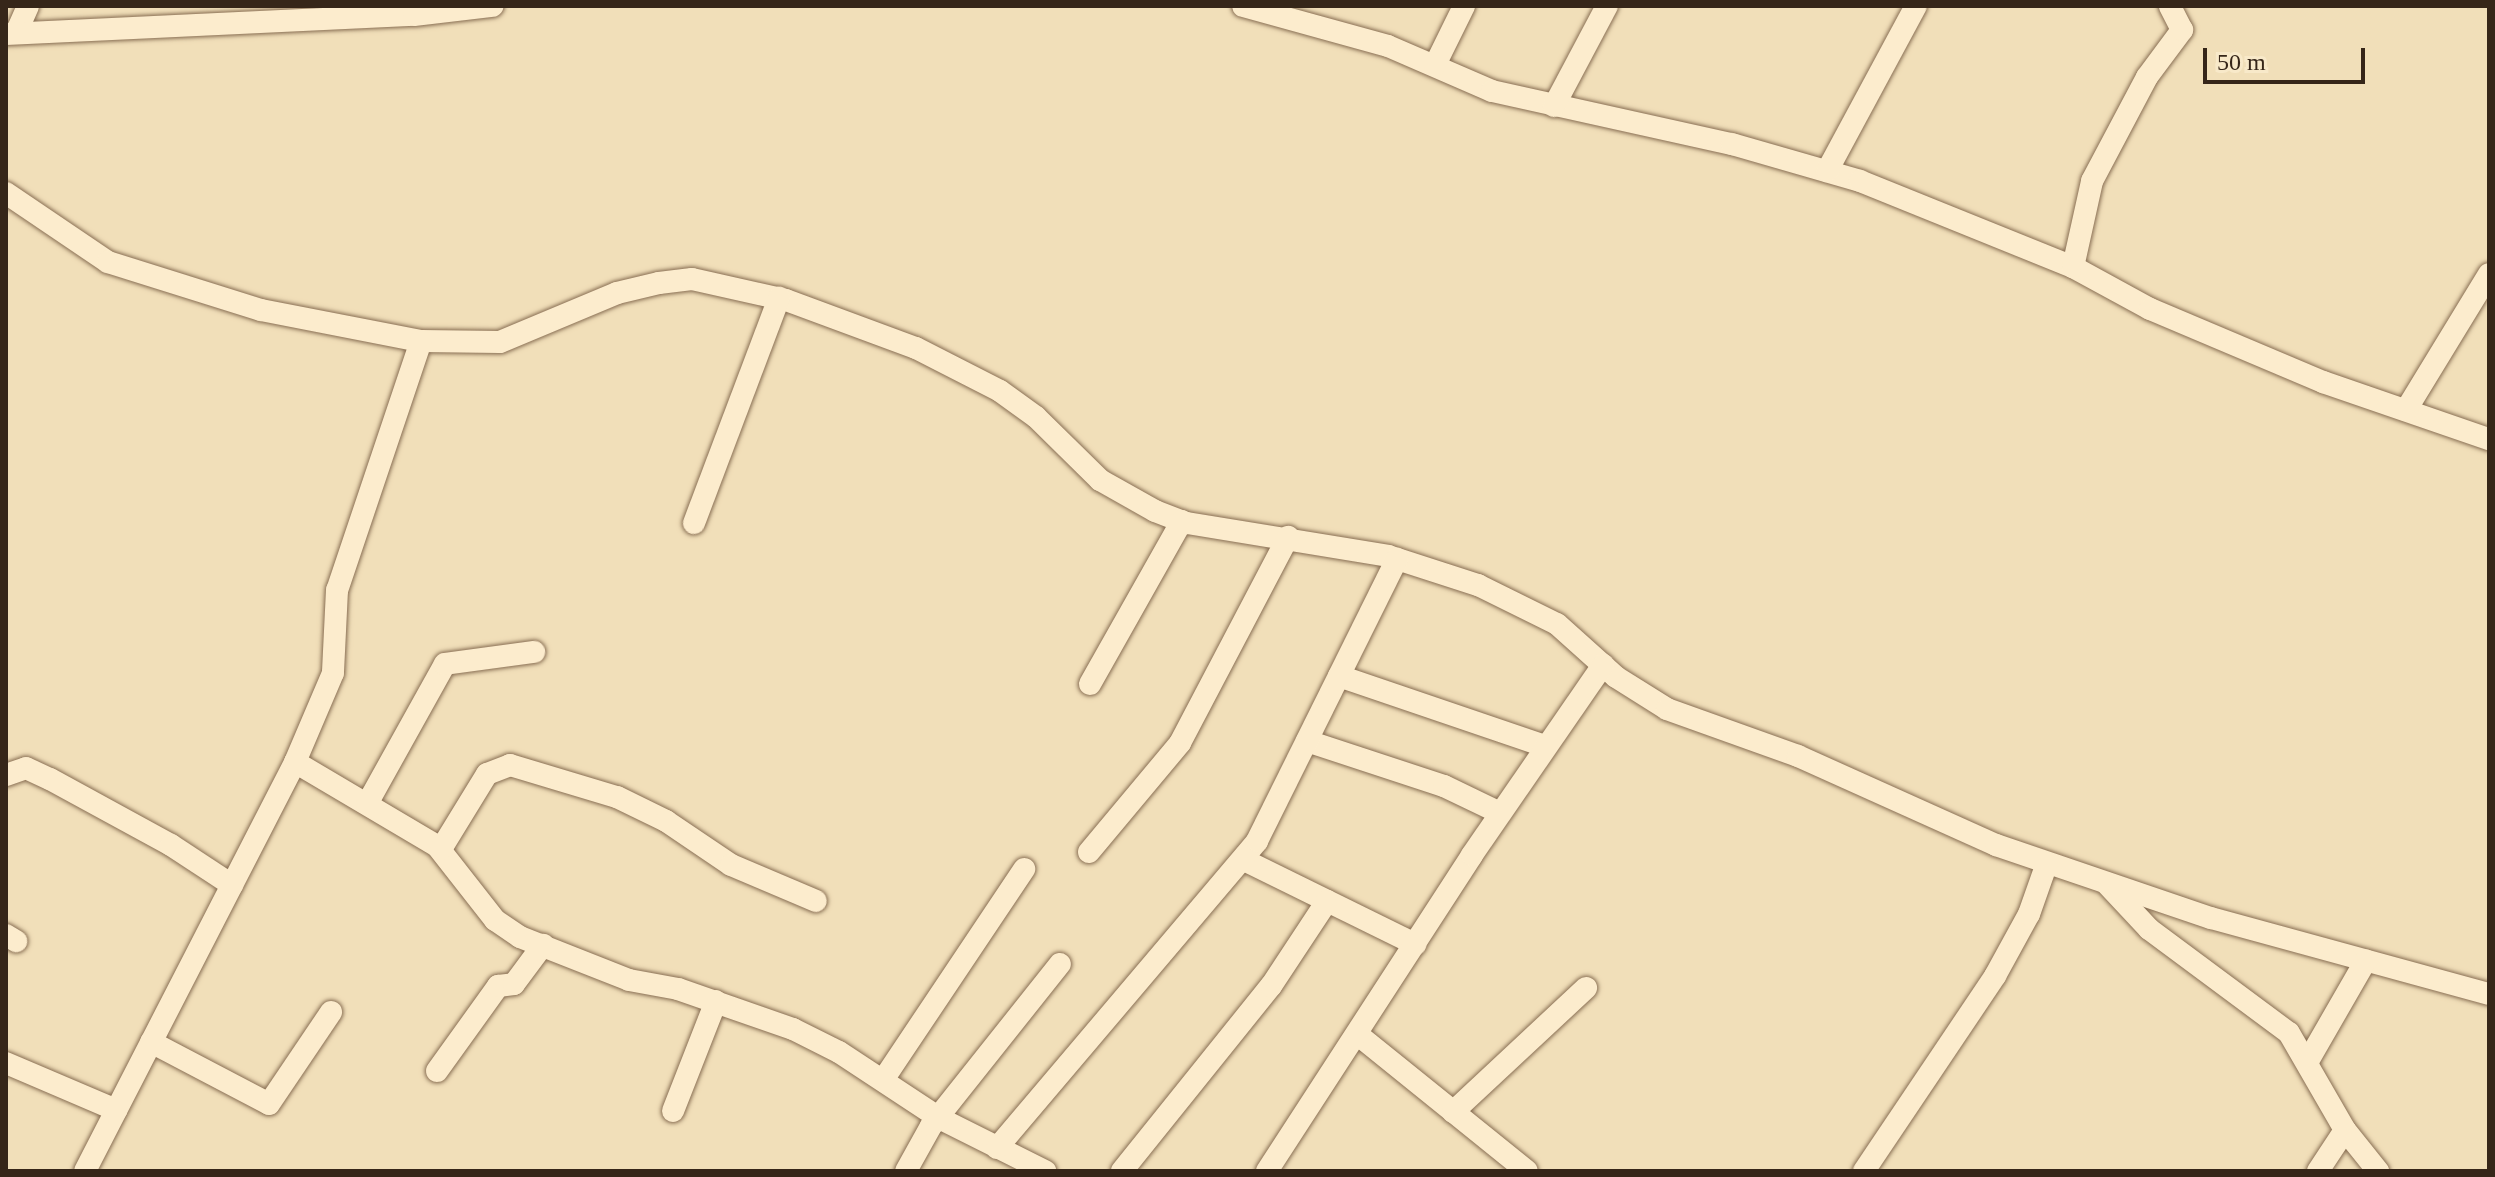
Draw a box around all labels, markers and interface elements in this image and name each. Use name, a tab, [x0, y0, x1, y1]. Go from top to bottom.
scale bar	[2207, 32, 2369, 82]
text: 50 m	[2217, 49, 2266, 75]

